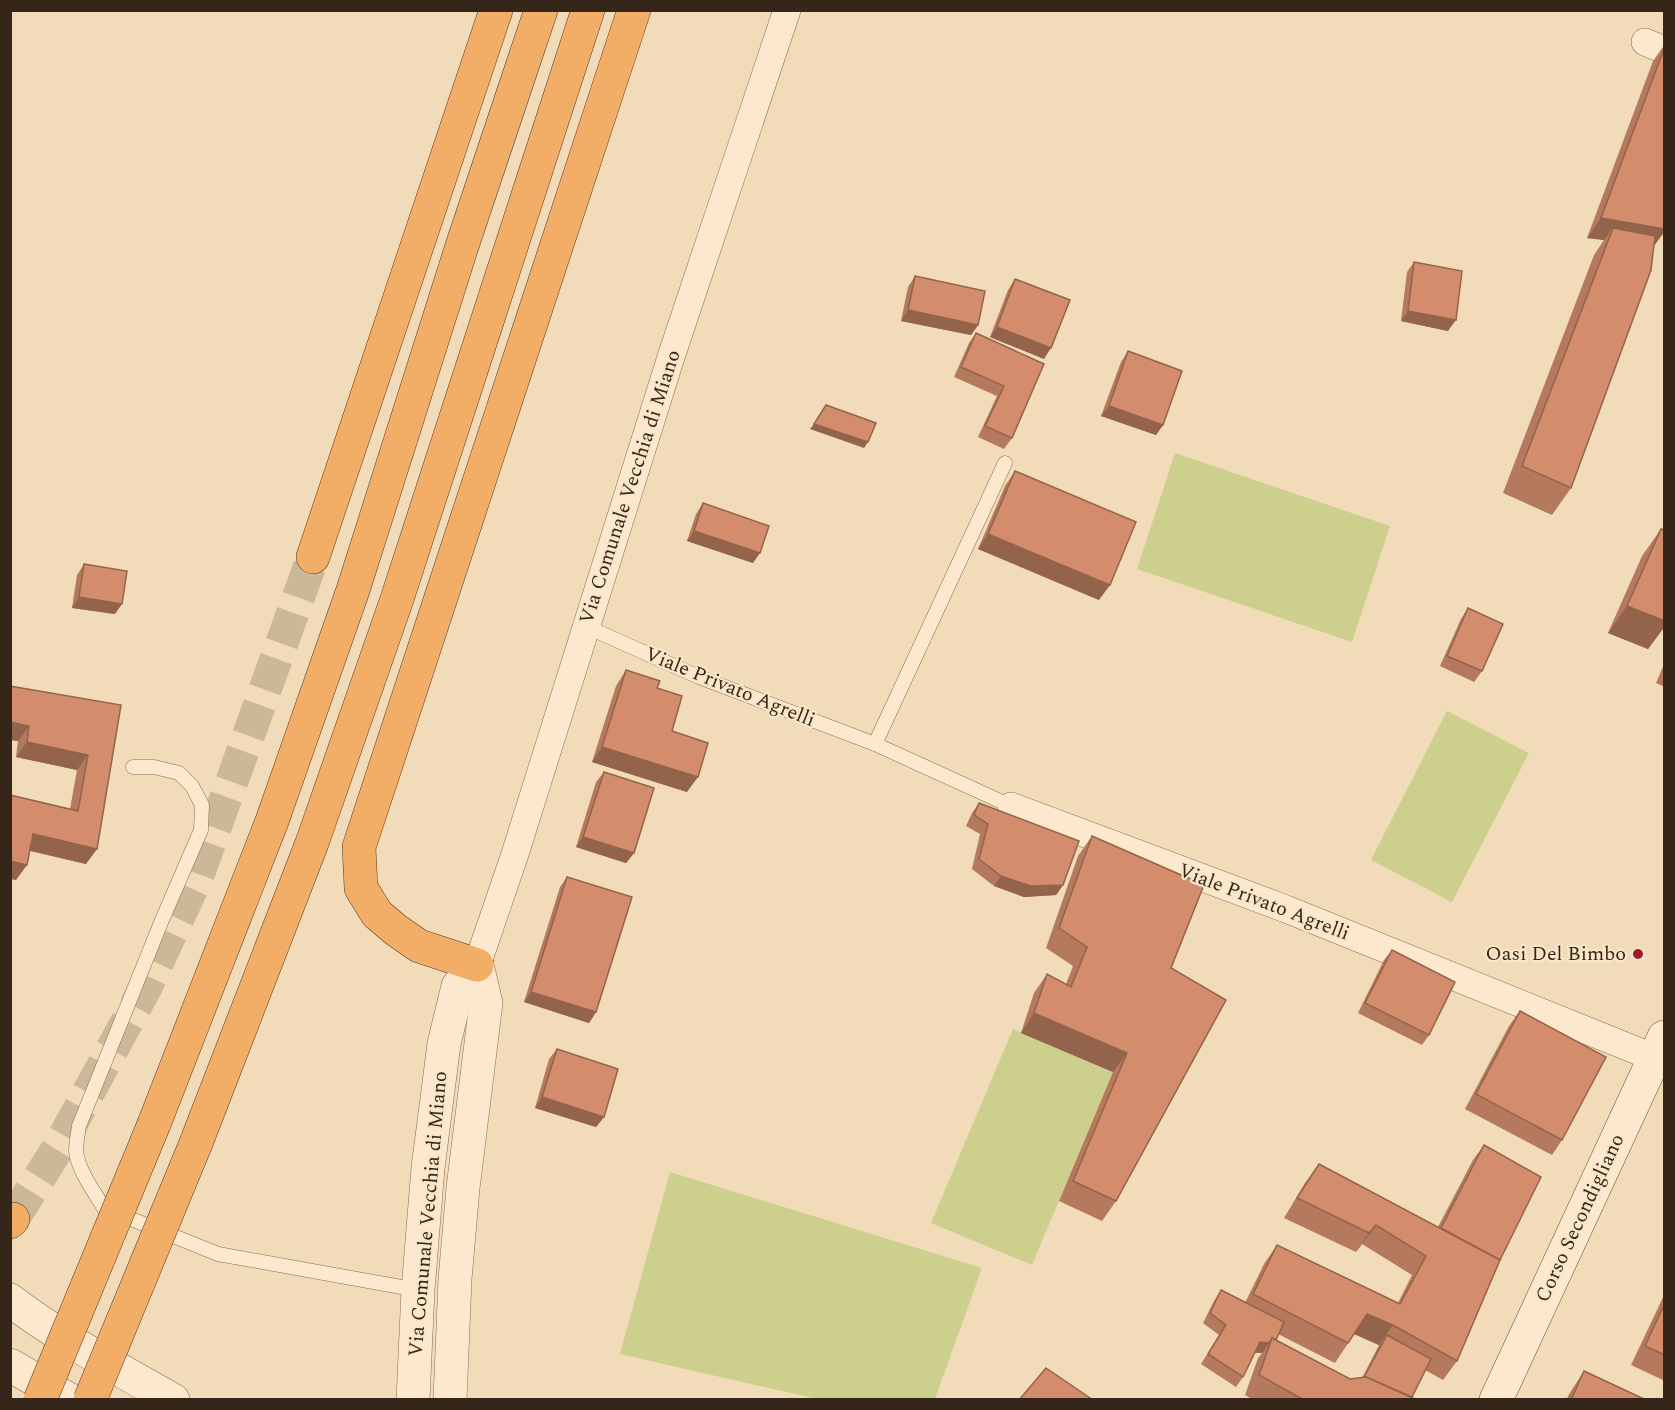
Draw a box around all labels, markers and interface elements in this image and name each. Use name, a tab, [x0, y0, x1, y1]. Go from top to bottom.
street label: Via Comunale Vecchia di Miano	[571, 346, 689, 628]
street label: Viale Privato Agrelli	[640, 639, 820, 735]
street label: Viale Privato Agrelli	[1174, 856, 1354, 948]
place label: Oasi Del Bimbo	[1486, 939, 1626, 969]
marker: Oasi Del Bimbo	[1631, 947, 1645, 961]
street label: Via Comunale Vecchia di Miano	[401, 1070, 455, 1358]
street label: Corso Secondigliano	[1528, 1129, 1632, 1307]

